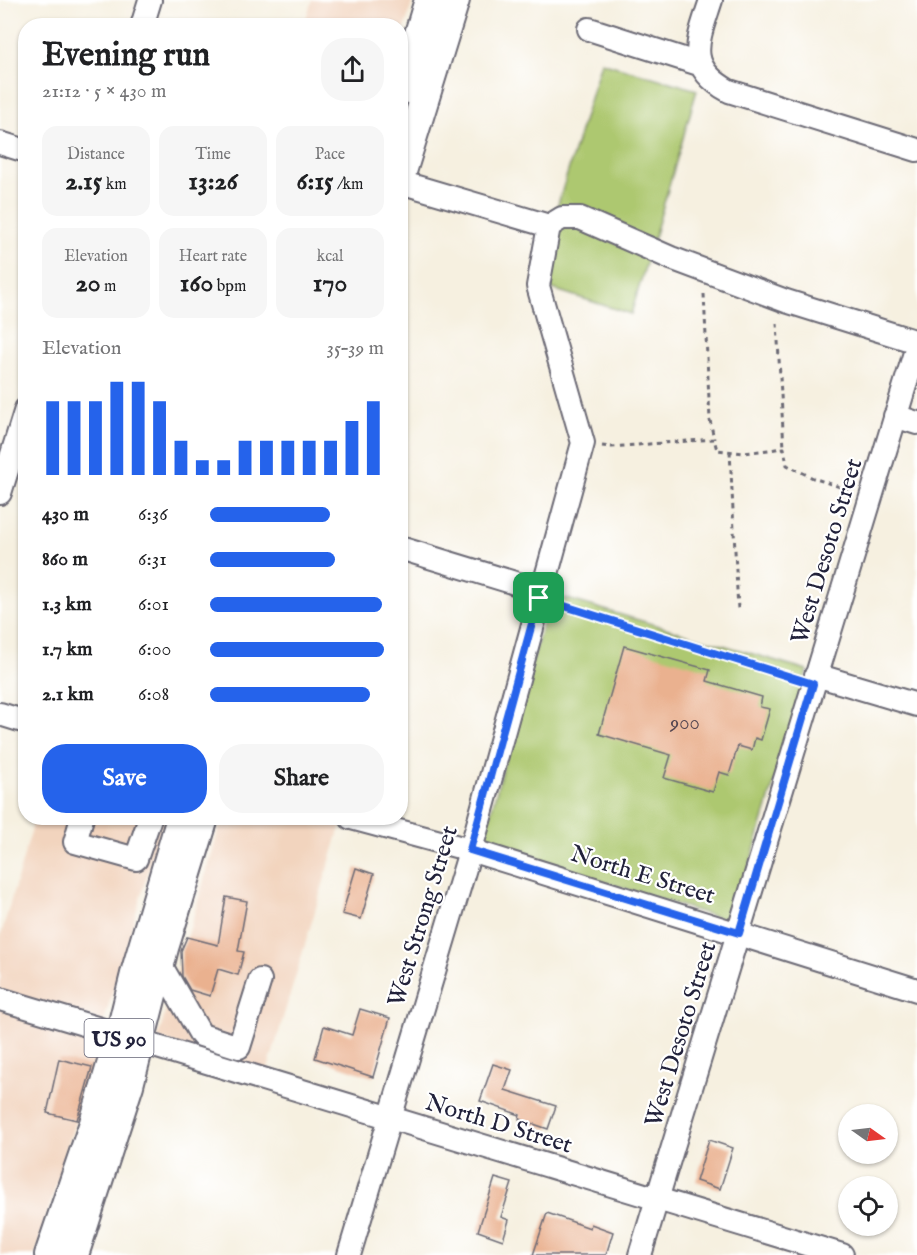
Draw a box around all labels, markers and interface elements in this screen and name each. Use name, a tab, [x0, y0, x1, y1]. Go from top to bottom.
text: Evening run	[42, 35, 210, 77]
button: share	[321, 38, 384, 101]
text: 21:12 · 5 × 430 m	[42, 79, 167, 104]
text: Distance	[67, 145, 125, 165]
text: Time	[195, 145, 231, 165]
text: Pace	[315, 145, 345, 165]
text: 2.15	[65, 165, 102, 198]
text: 13:26	[188, 165, 238, 198]
text: 6:15	[297, 165, 334, 198]
text: km	[102, 175, 127, 195]
text: /km	[334, 175, 363, 195]
text: Elevation	[64, 247, 128, 267]
text: Heart rate	[179, 247, 247, 267]
text: kcal	[317, 247, 343, 267]
text: 20	[76, 267, 101, 300]
text: 160	[180, 267, 213, 300]
text: 170	[313, 267, 347, 300]
text: m	[101, 277, 116, 297]
text: bpm	[213, 277, 246, 297]
text: Elevation	[42, 336, 121, 361]
text: 35–39 m	[327, 336, 384, 361]
street label: West Desoto Street	[785, 455, 870, 648]
text: 430 m	[42, 502, 89, 527]
text: 6:36	[138, 502, 168, 527]
text: 860 m	[42, 547, 88, 572]
text: 6:31	[138, 547, 167, 572]
pin	[513, 572, 564, 623]
icon: arrive	[522, 581, 555, 614]
text: 1.3 km	[42, 592, 92, 617]
text: 6:01	[138, 592, 169, 617]
text: 1.7 km	[42, 637, 93, 662]
text: 6:00	[138, 637, 171, 662]
text: 2.1 km	[42, 682, 94, 707]
text: 6:08	[138, 682, 169, 707]
house number: 900	[669, 710, 700, 737]
button: Save	[42, 744, 207, 813]
button: Share	[219, 744, 384, 813]
street label: West Strong Street	[381, 822, 466, 1011]
street label: North E Street	[567, 839, 719, 912]
street label: West Desoto Street	[639, 938, 724, 1131]
road number: US 90	[84, 1019, 154, 1057]
street label: North D Street	[421, 1087, 576, 1162]
north arrow	[838, 1104, 898, 1164]
map controls	[838, 1104, 898, 1236]
button: locate	[838, 1176, 898, 1236]

